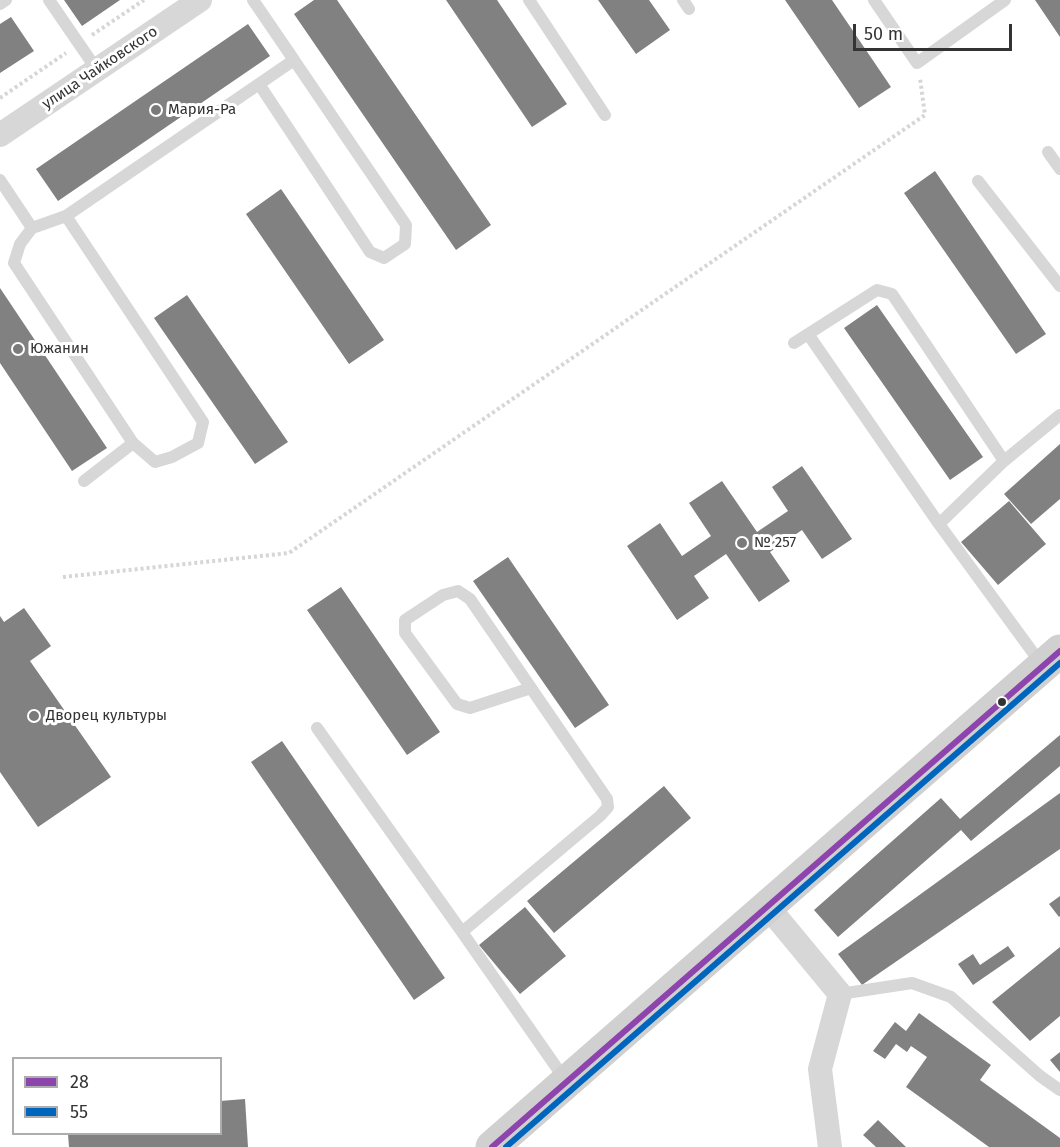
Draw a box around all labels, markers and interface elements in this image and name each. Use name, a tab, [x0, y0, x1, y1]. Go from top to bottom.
scale bar	[856, 12, 1015, 50]
street label: улица Чайковского	[39, 23, 161, 113]
text: 50 m	[864, 23, 903, 45]
place label: Мария-Ра	[168, 101, 236, 119]
marker: Мария-Ра	[149, 103, 163, 117]
place label: Южанин	[30, 340, 89, 358]
marker: Южанин	[11, 342, 25, 356]
place label: № 257	[754, 534, 796, 552]
marker: № 257	[735, 536, 749, 550]
unlabelled marker	[996, 696, 1008, 708]
place label: Дворец культуры	[46, 707, 167, 725]
marker: Дворец культуры	[27, 709, 41, 723]
legend	[12, 1057, 222, 1135]
text: 28	[70, 1071, 89, 1093]
text: 55	[70, 1101, 88, 1123]

